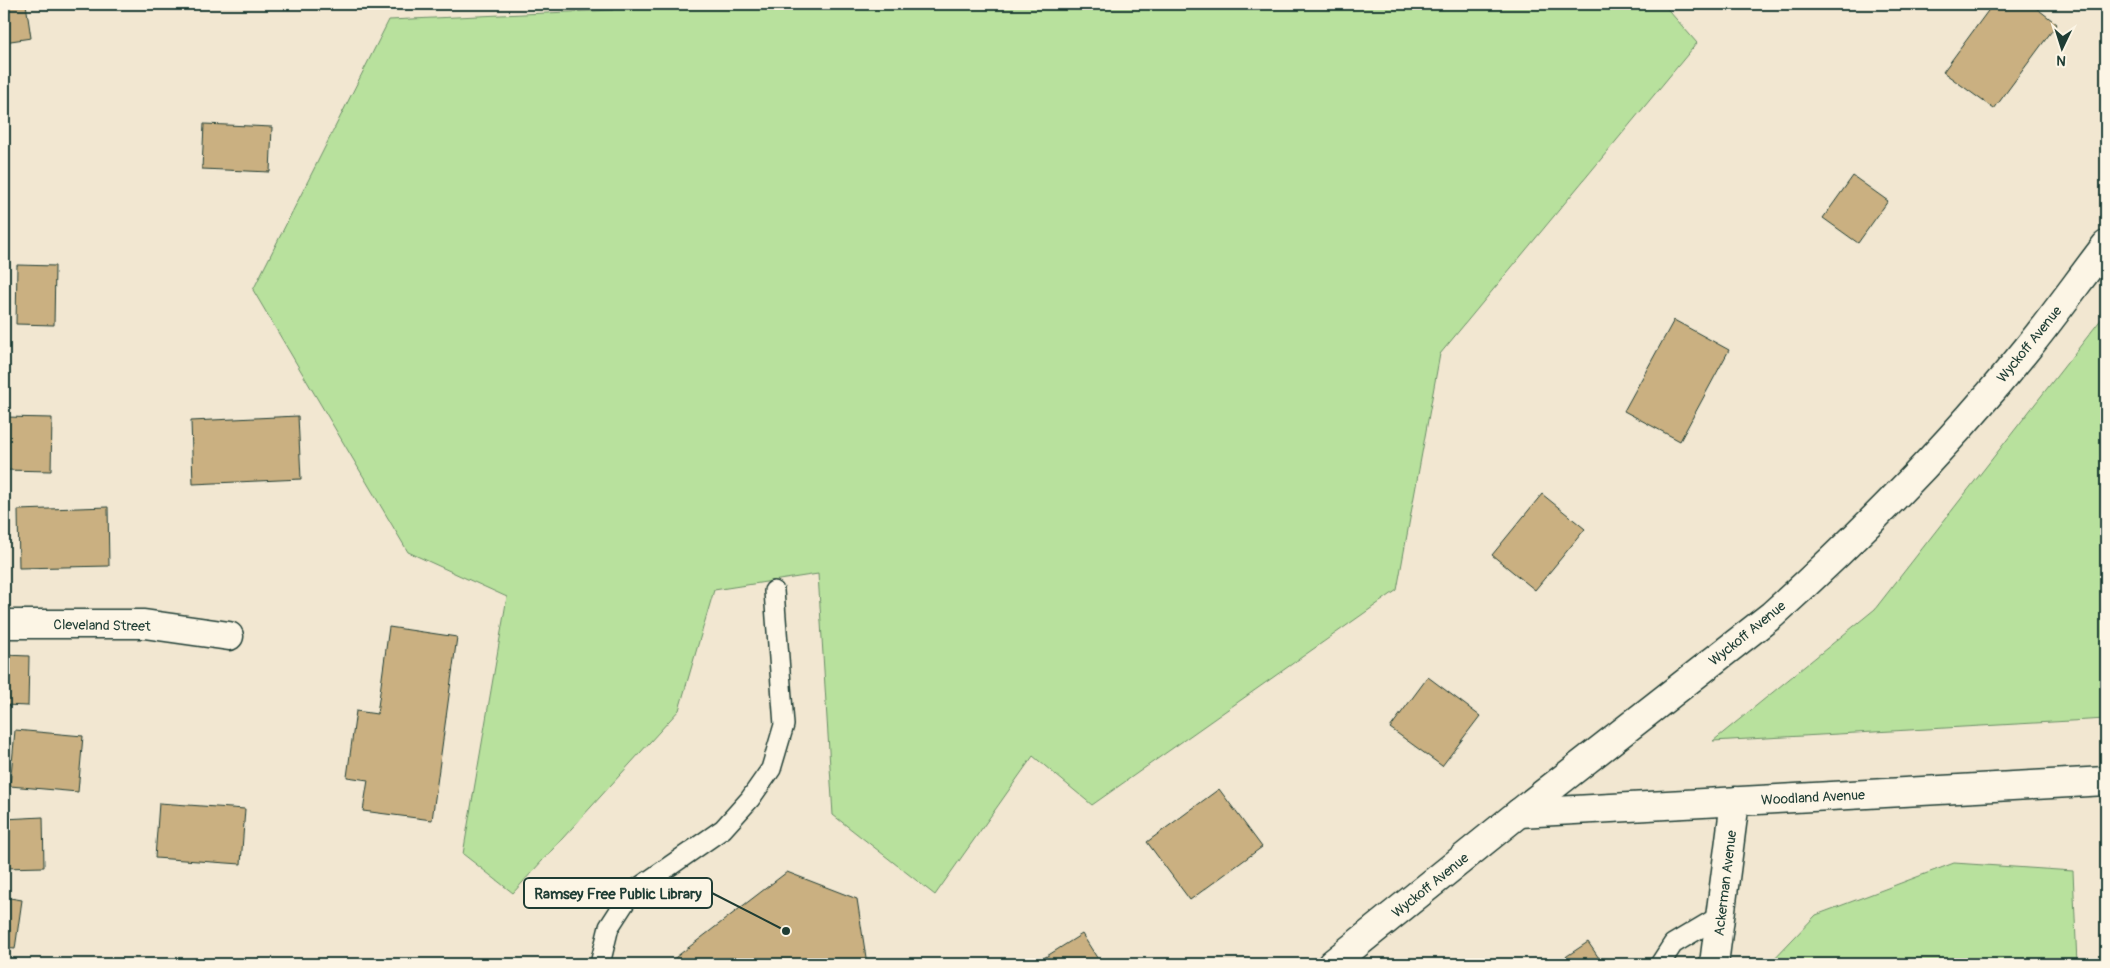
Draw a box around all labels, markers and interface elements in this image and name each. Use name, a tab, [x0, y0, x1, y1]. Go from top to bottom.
north arrow	[2038, 22, 2088, 72]
text: N	[2056, 52, 2066, 69]
street label: Wyckoff Avenue	[1993, 303, 2066, 386]
street label: Wyckoff Avenue	[1706, 597, 1789, 669]
street label: Cleveland Street	[53, 616, 151, 635]
street label: Woodland Avenue	[1761, 786, 1866, 809]
street label: Ackerman Avenue	[1711, 829, 1740, 937]
street label: Wyckoff Avenue	[1389, 849, 1472, 921]
callout: Ramsey Free Public Library	[524, 878, 712, 908]
text: Ramsey Free Public Library	[534, 885, 702, 904]

